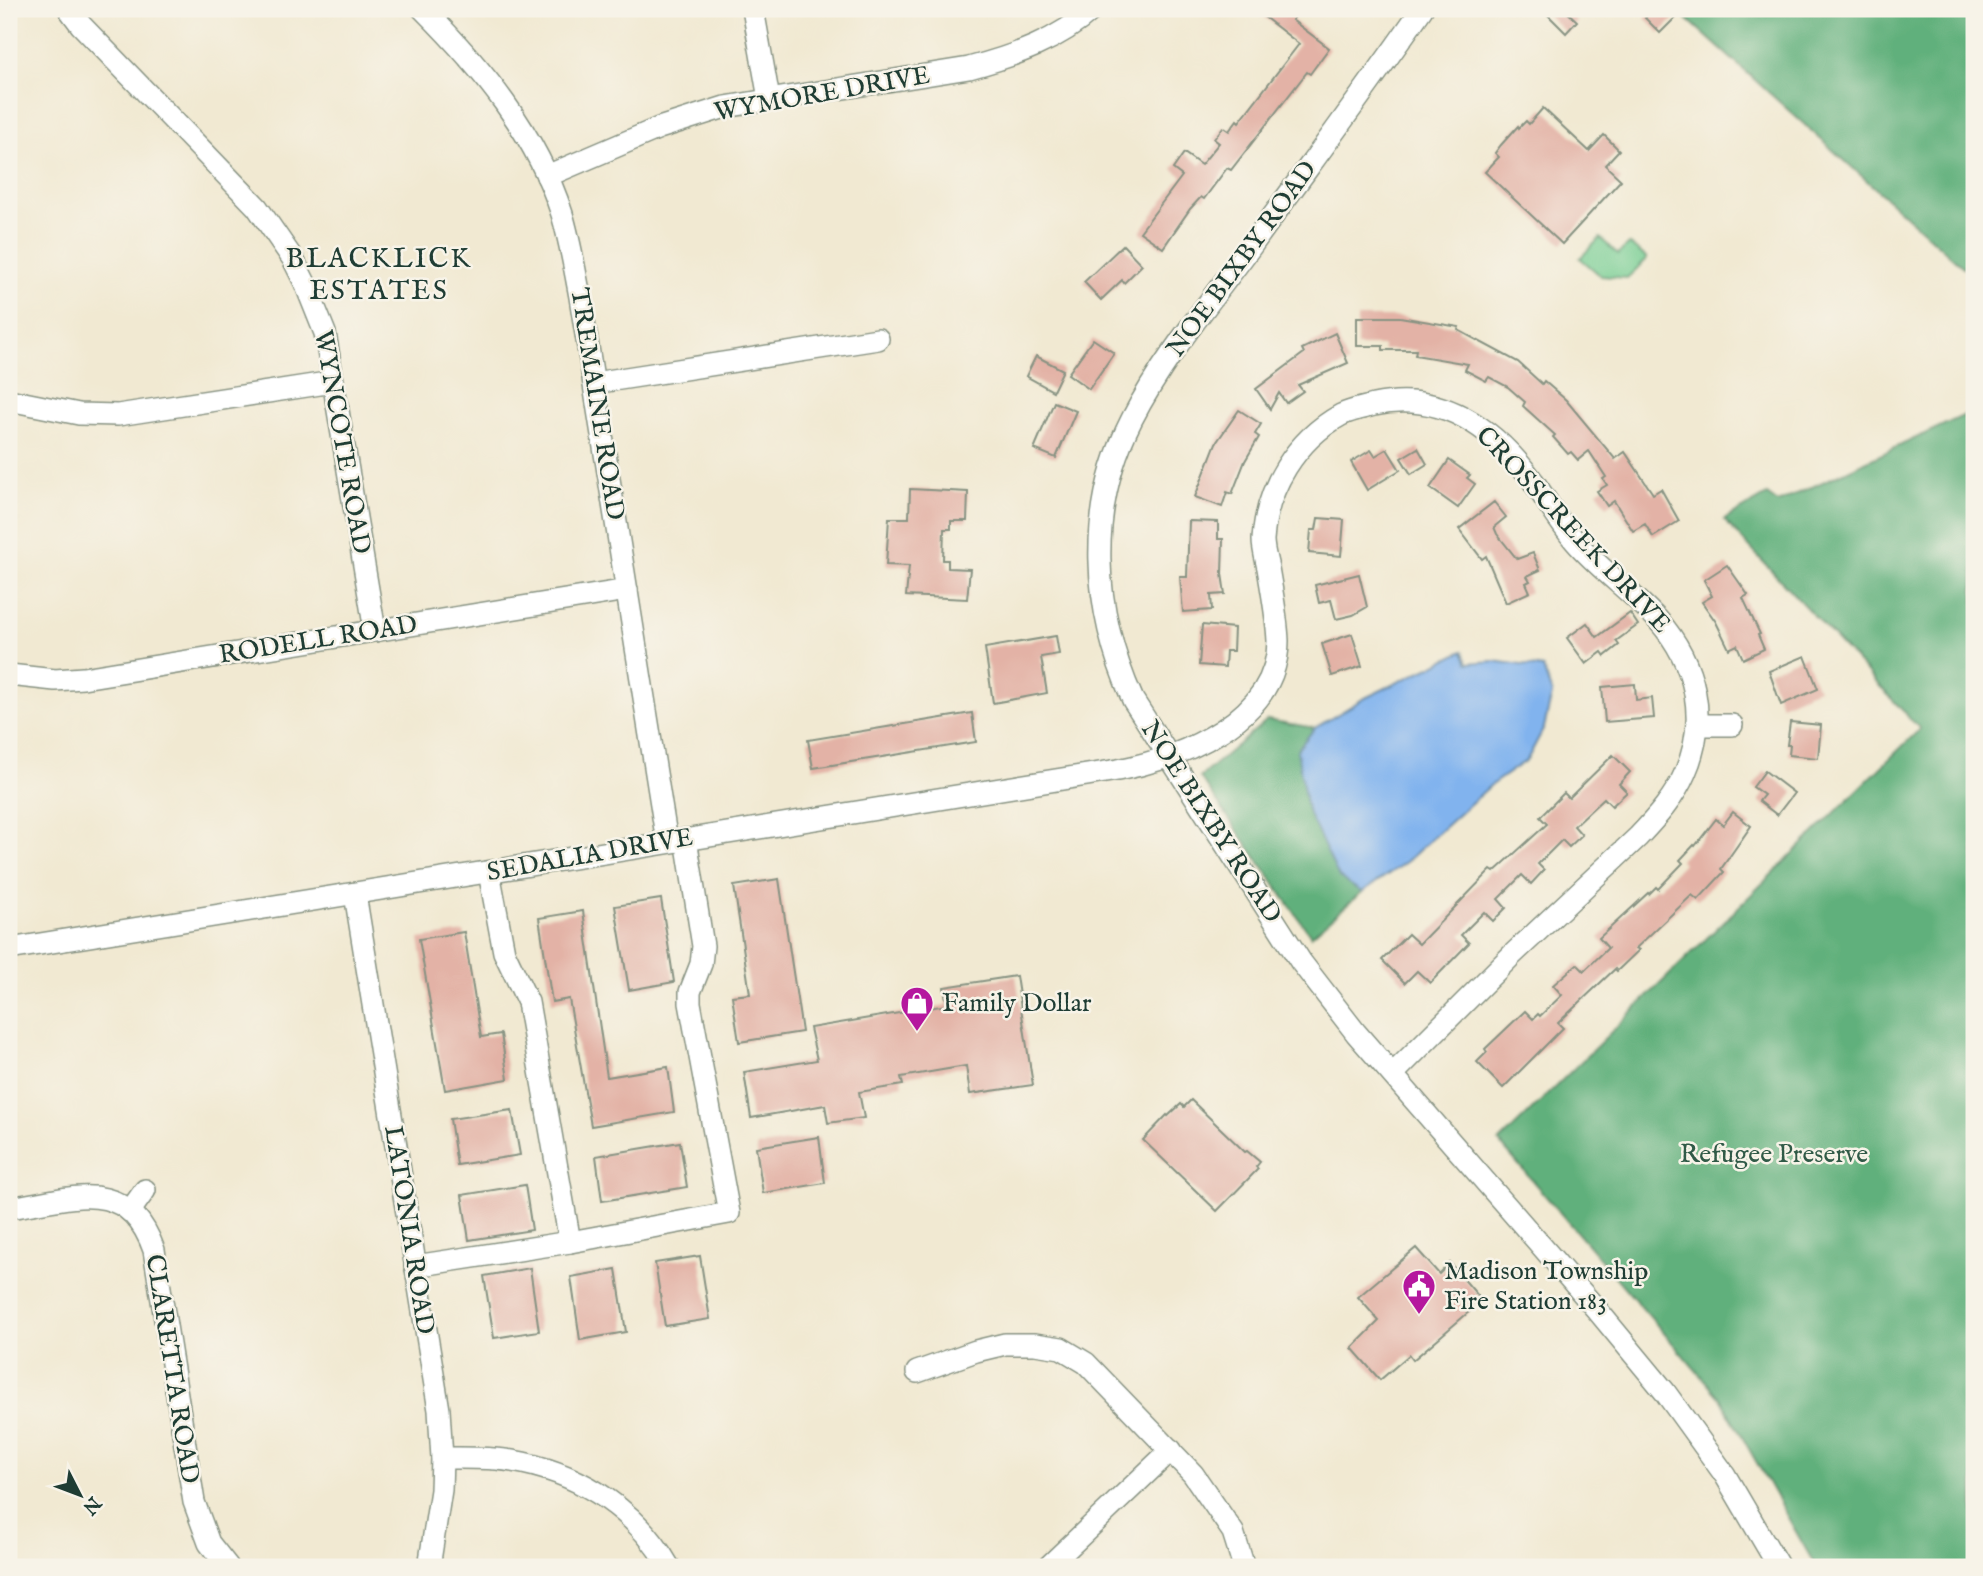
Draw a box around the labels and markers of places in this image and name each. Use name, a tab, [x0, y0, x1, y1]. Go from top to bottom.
shop icon: Family Dollar	[898, 984, 936, 1033]
place label: Family Dollar	[942, 987, 1092, 1020]
place label: Madison Township Fire Station 183	[1444, 1255, 1648, 1318]
public building icon: Madison Township Fire Station 183	[1400, 1267, 1438, 1316]

